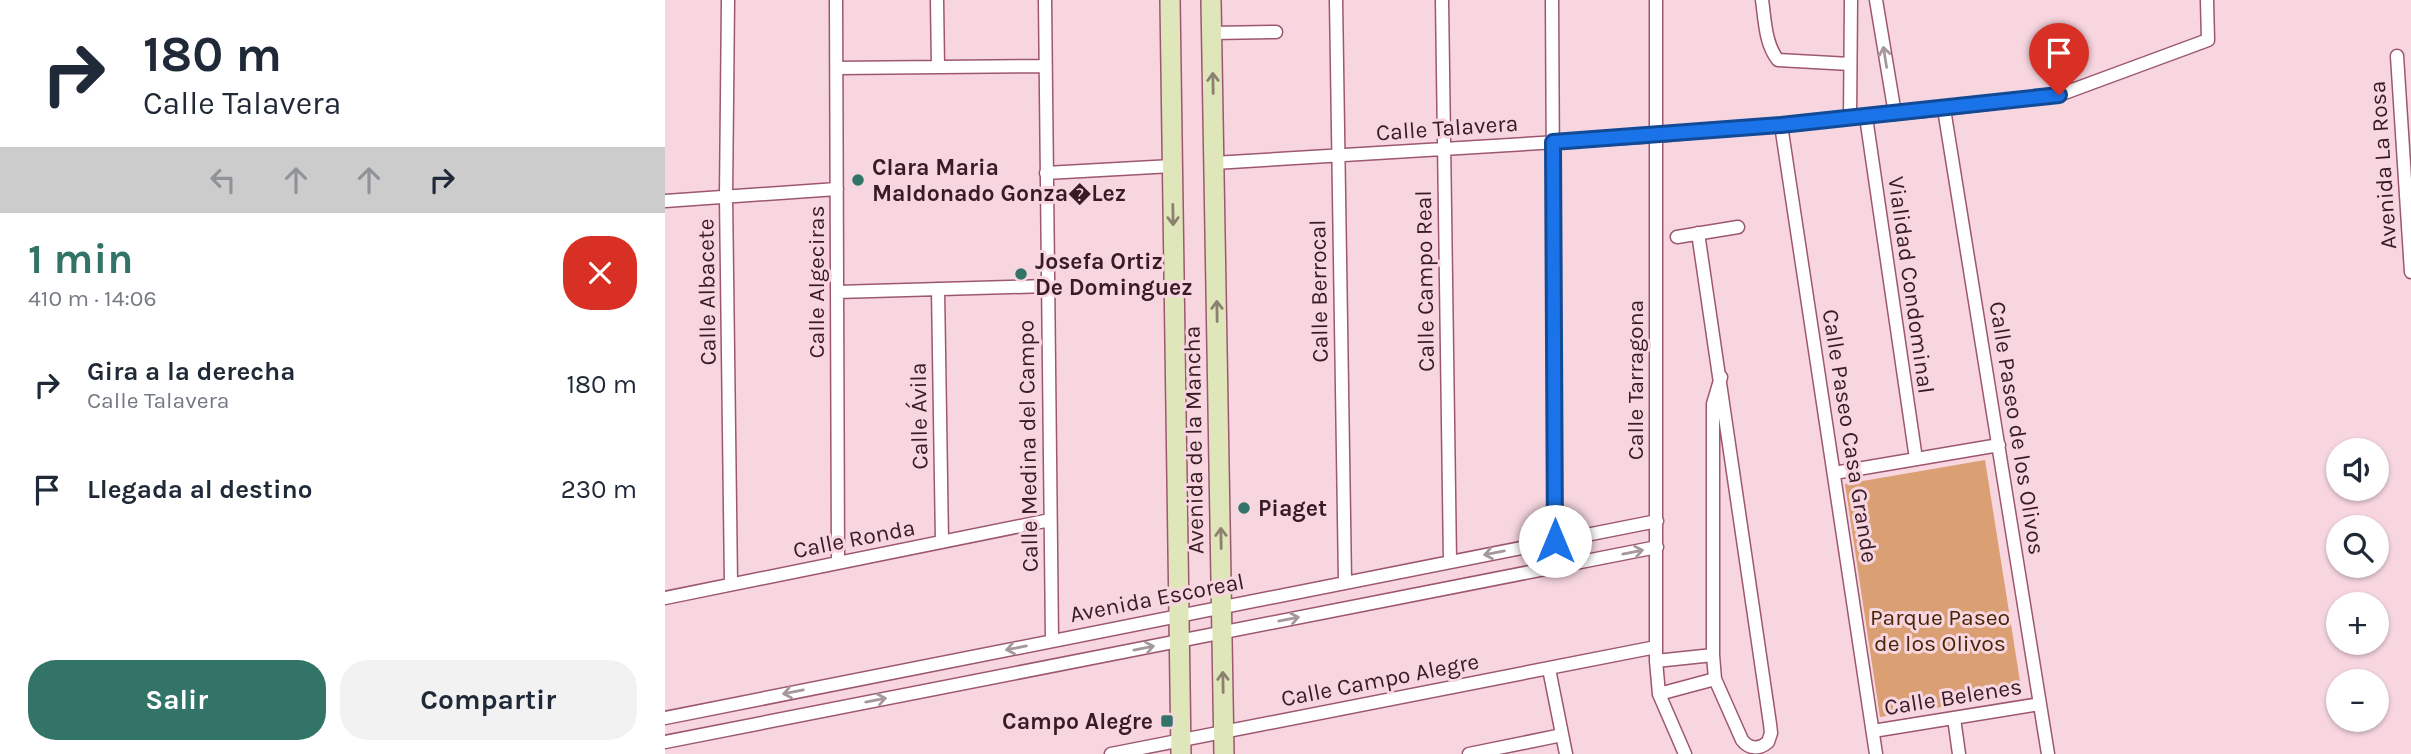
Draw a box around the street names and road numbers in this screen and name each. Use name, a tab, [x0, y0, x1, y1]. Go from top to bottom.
street label: Avenida La Rosa	[2364, 80, 2402, 250]
street label: Calle Talavera	[1375, 110, 1519, 146]
street label: Vialidad Condominal	[1882, 175, 1940, 395]
street label: Calle Campo Real	[1410, 190, 1440, 372]
street label: Calle Algeciras	[803, 205, 830, 359]
street label: Calle Albacete	[692, 218, 722, 366]
street label: Calle Berrocal	[1304, 219, 1334, 363]
street label: Calle Paseo de los Olivos	[1984, 299, 2050, 557]
street label: Calle Tarragona	[1622, 300, 1649, 460]
street label: Calle Paseo Casa Grande	[1817, 307, 1883, 565]
street label: Calle Medina del Campo	[1012, 320, 1044, 572]
street label: Avenida de la Mancha	[1179, 326, 1209, 554]
street label: Calle Ávila	[905, 362, 933, 470]
street label: Calle Ronda	[791, 514, 917, 564]
street label: Avenida Escoreal	[1067, 568, 1247, 628]
street label: Calle Campo Alegre	[1279, 648, 1481, 712]
street label: Calle Belenes	[1882, 673, 2024, 721]

